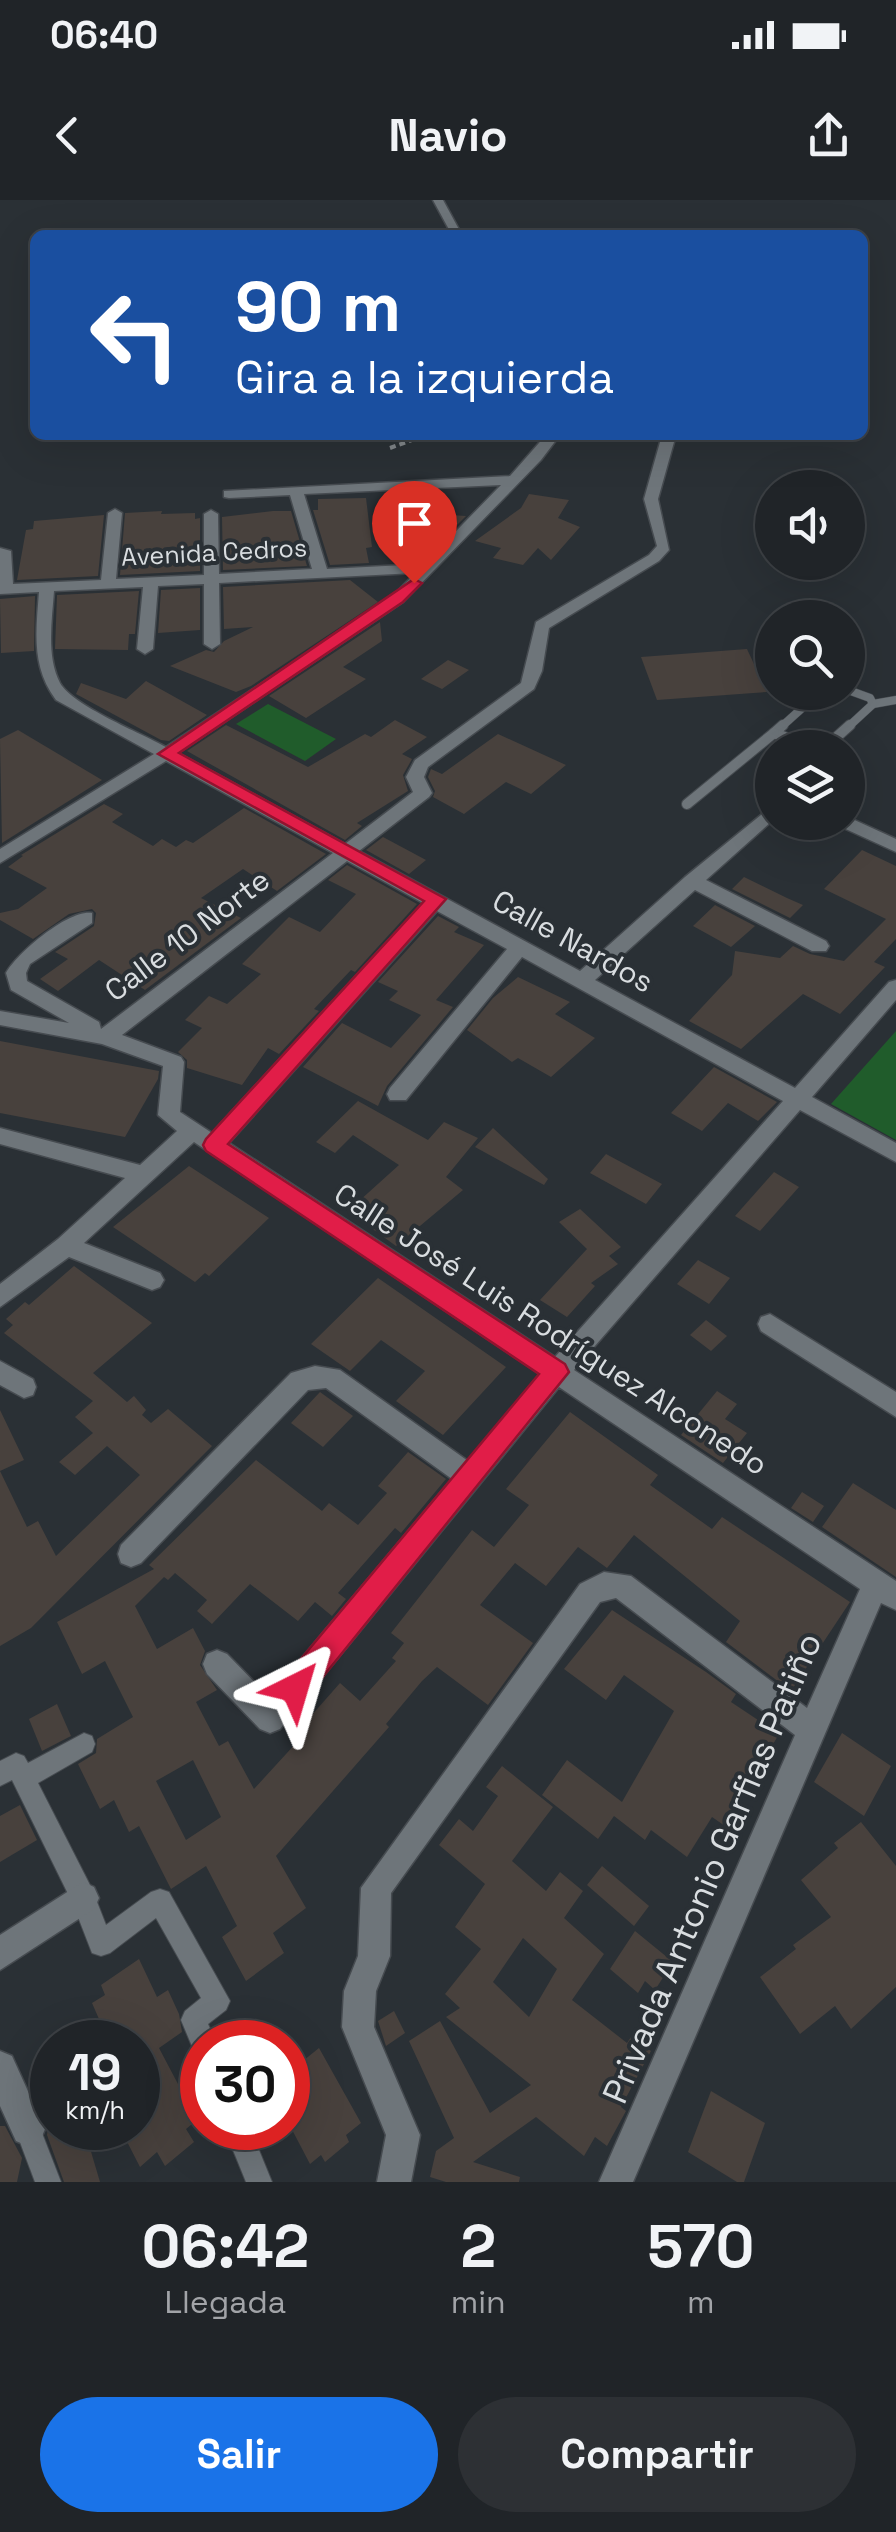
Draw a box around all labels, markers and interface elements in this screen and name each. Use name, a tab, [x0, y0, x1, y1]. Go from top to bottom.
text: 06:40	[50, 11, 158, 59]
text: Navio	[388, 107, 508, 164]
icon: back	[40, 108, 95, 163]
icon: share	[801, 108, 856, 163]
text: 90 m	[235, 262, 401, 351]
icon: left	[70, 270, 200, 400]
text: Gira a la izquierda	[235, 349, 614, 406]
map controls	[755, 470, 865, 840]
button: sound	[755, 470, 865, 580]
pin	[372, 481, 457, 584]
icon: arrive	[387, 496, 442, 551]
street label: Avenida Cedros	[120, 531, 308, 573]
button: search	[755, 600, 865, 710]
button: layers	[755, 730, 865, 840]
street label: Calle 10 Norte	[97, 860, 277, 1010]
street label: Calle Nardos	[486, 881, 660, 1001]
street label: Calle José Luis Rodríguez Alconedo	[327, 1174, 775, 1484]
street label: Privada Antonio Garfias Patiño	[593, 1626, 831, 2110]
position arrow	[243, 1636, 347, 1740]
speed limit sign: 30	[180, 2020, 310, 2150]
text: 19	[68, 2041, 122, 2105]
text: km/h	[65, 2094, 125, 2126]
text: 06:42	[142, 2208, 309, 2285]
text: 2	[460, 2208, 496, 2285]
text: 570	[647, 2208, 754, 2285]
text: Llegada	[164, 2282, 286, 2322]
text: min	[451, 2282, 506, 2322]
text: m	[687, 2282, 715, 2322]
button: Salir	[40, 2397, 438, 2512]
button: Compartir	[458, 2397, 856, 2512]

